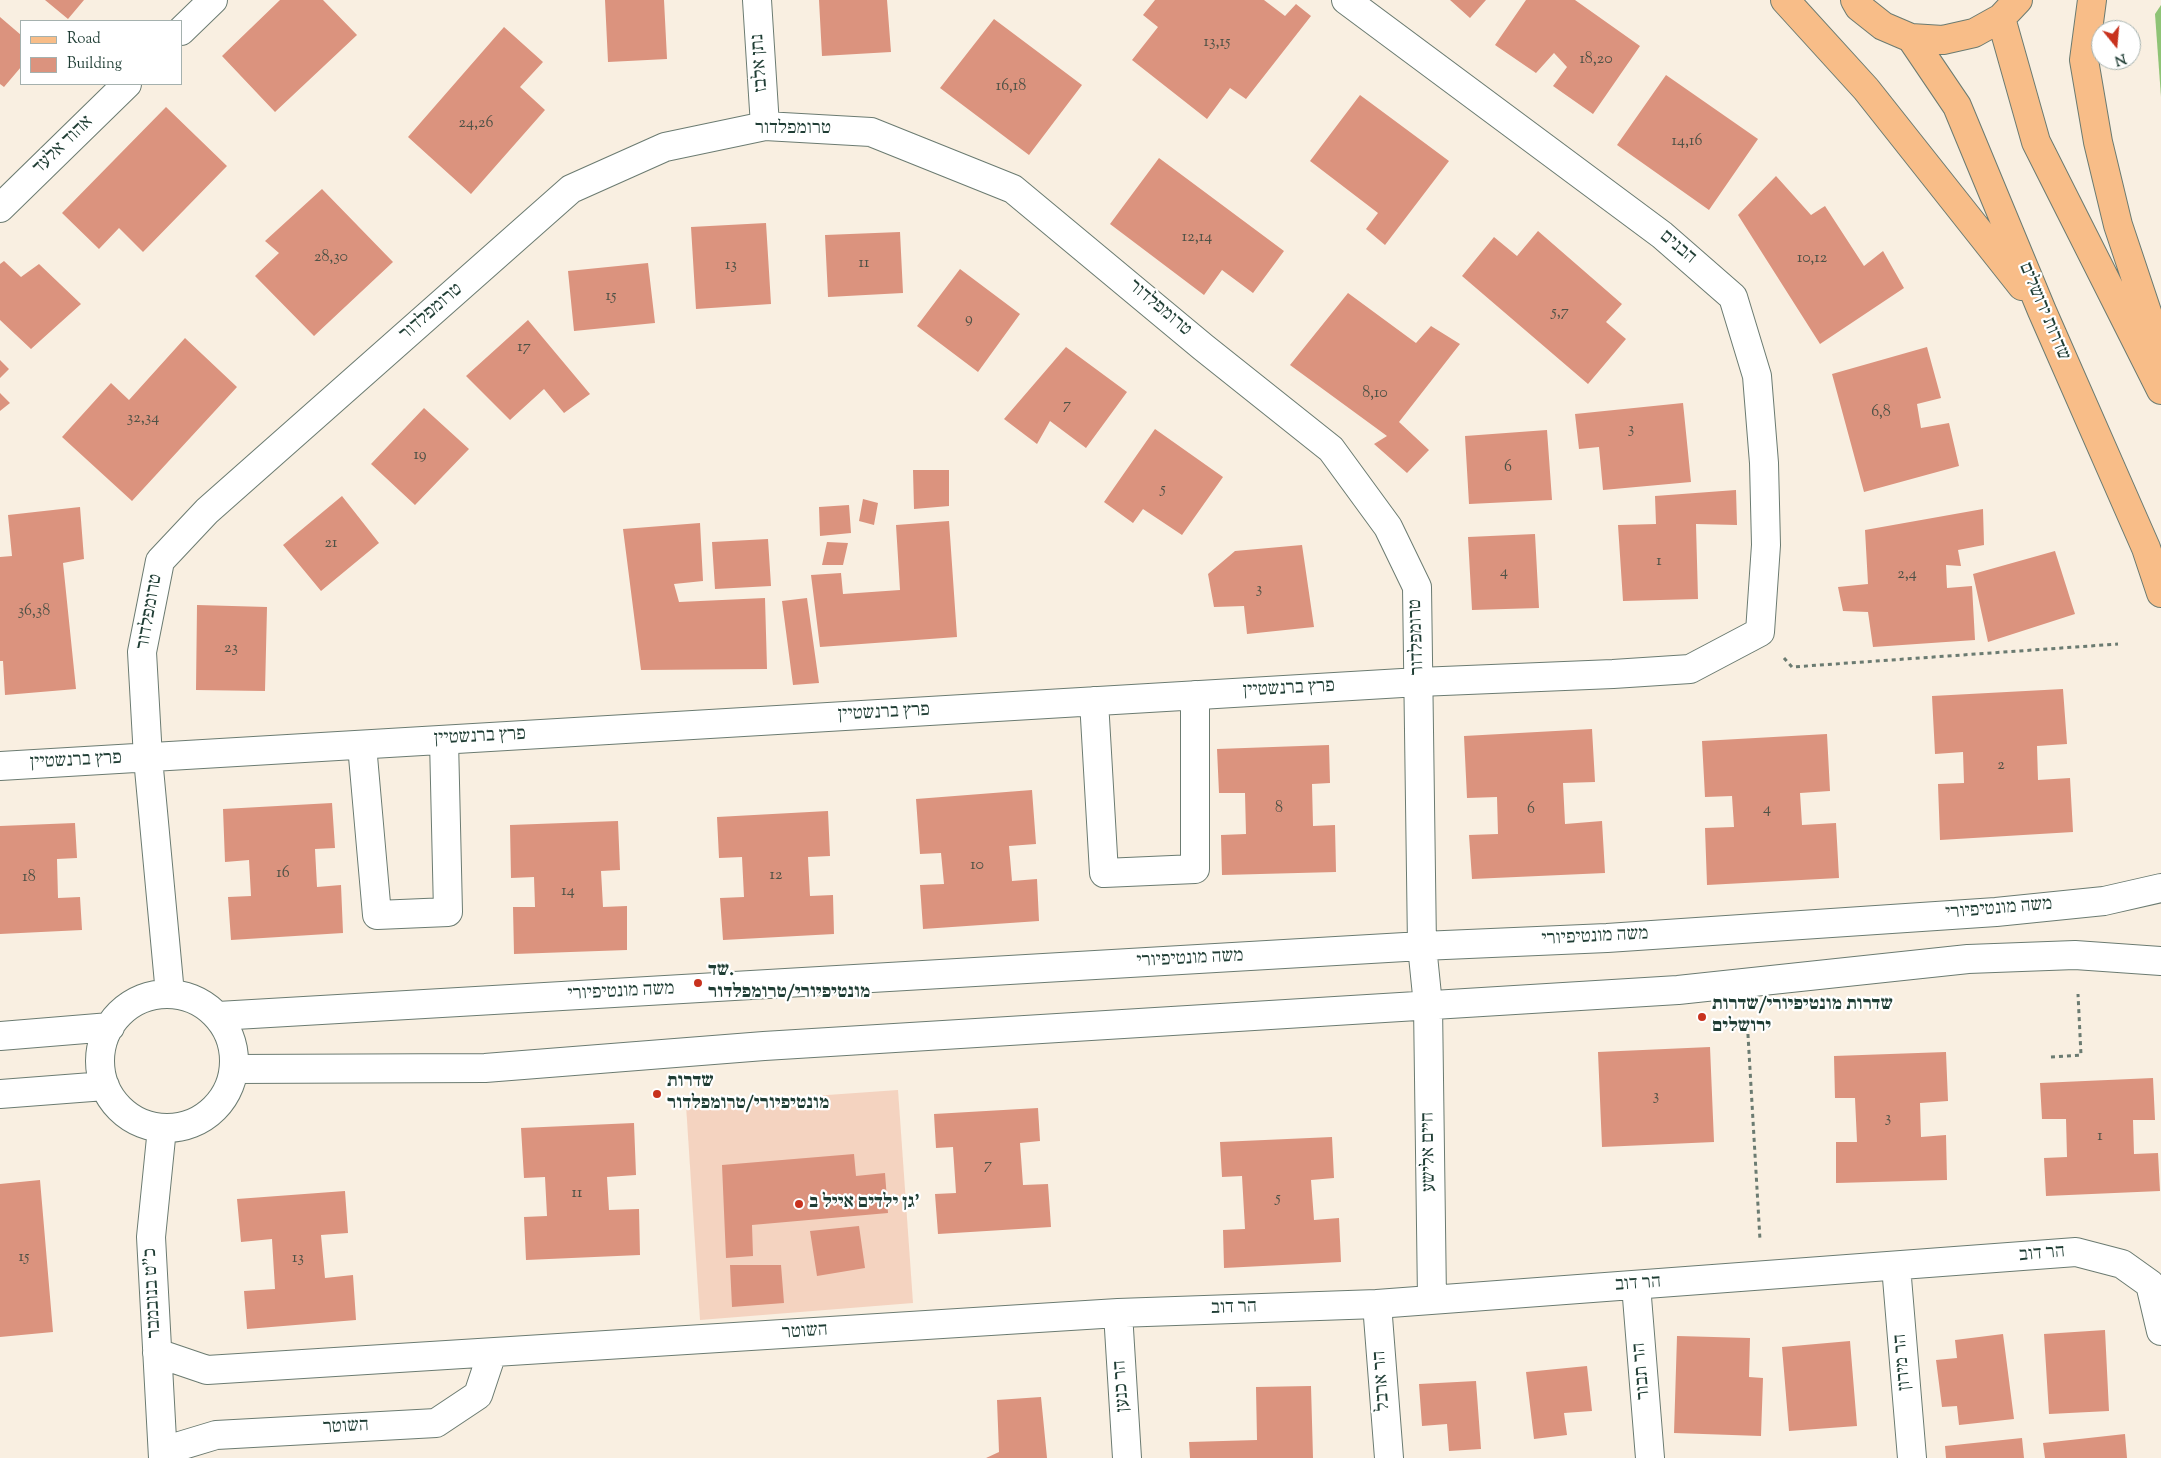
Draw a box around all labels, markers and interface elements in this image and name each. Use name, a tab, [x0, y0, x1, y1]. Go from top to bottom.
legend	[20, 20, 182, 85]
north arrow	[2091, 20, 2141, 70]
text: Road	[67, 29, 101, 50]
street label: נתן אלבז	[748, 33, 774, 93]
house number: 13,15	[1204, 33, 1230, 53]
text: N	[2112, 47, 2128, 70]
house number: 18,20	[1579, 50, 1613, 70]
text: Building	[67, 54, 122, 75]
house number: 16,18	[996, 77, 1026, 97]
street label: אהוד אלעד	[29, 112, 99, 180]
house number: 24,26	[459, 114, 493, 134]
street label: טרומפלדור	[755, 119, 831, 141]
house number: 14,16	[1672, 132, 1702, 152]
street label: הבנים	[1654, 226, 1700, 270]
house number: 12,14	[1182, 228, 1212, 248]
house number: 28,30	[314, 248, 348, 268]
house number: 10,12	[1797, 249, 1827, 269]
house number: 11	[859, 254, 869, 274]
house number: 13	[725, 256, 737, 276]
street label: שדרות ירושלים	[2012, 260, 2074, 364]
street label: טרומפלדור	[1123, 276, 1195, 342]
street label: טרומפלדור	[396, 279, 468, 347]
house number: 15	[606, 287, 616, 307]
house number: 5,7	[1551, 303, 1569, 323]
house number: 9	[965, 310, 973, 330]
house number: 17	[517, 338, 531, 358]
house number: 8,10	[1362, 384, 1388, 404]
house number: 7	[1063, 396, 1071, 416]
house number: 6,8	[1871, 403, 1891, 423]
house number: 32,34	[127, 409, 159, 429]
house number: 3	[1628, 420, 1634, 440]
house number: 19	[413, 446, 427, 466]
house number: 6	[1504, 458, 1512, 478]
house number: 5	[1160, 480, 1166, 500]
house number: 21	[325, 534, 337, 554]
house number: 1	[1656, 552, 1662, 572]
house number: 4	[1500, 563, 1508, 583]
house number: 2,4	[1897, 565, 1917, 585]
street label: טרומפלדור	[133, 573, 169, 651]
house number: 3	[1256, 580, 1262, 600]
street label: טרומפלדור	[1405, 599, 1431, 675]
house number: 36,38	[18, 602, 50, 622]
house number: 23	[224, 639, 238, 659]
street label: פרץ ברנשטיין	[1243, 676, 1335, 704]
street label: פרץ ברנשטיין	[838, 700, 930, 728]
street label: פרץ ברנשטיין	[434, 724, 526, 752]
street label: פרץ ברנשטיין	[30, 748, 122, 776]
house number: 2	[1997, 756, 2005, 776]
house number: 8	[1275, 799, 1283, 819]
house number: 6	[1527, 800, 1535, 820]
house number: 4	[1763, 800, 1771, 820]
house number: 10	[970, 856, 984, 876]
house number: 16	[276, 864, 290, 884]
house number: 12	[770, 866, 782, 886]
house number: 18	[22, 868, 36, 888]
house number: 14	[561, 882, 575, 902]
street label: משה מונטיפיורי	[1945, 894, 2053, 926]
street label: משה מונטיפיורי	[1541, 924, 1649, 952]
street label: משה מונטיפיורי	[1136, 946, 1244, 974]
place label: שד. מונטיפיורי/טרומפלדור	[708, 961, 870, 1005]
marker: שד. מונטיפיורי/טרומפלדור	[692, 977, 704, 989]
street label: משה מונטיפיורי	[567, 979, 675, 1007]
place label: שדרות מונטיפיורי/שדרות ירושלים	[1712, 995, 1893, 1039]
marker: שדרות מונטיפיורי/שדרות ירושלים	[1696, 1011, 1708, 1023]
place label: שדרות מונטיפיורי/טרומפלדור	[667, 1072, 829, 1116]
house number: 3	[1653, 1087, 1659, 1107]
marker: שדרות מונטיפיורי/טרומפלדור	[651, 1088, 663, 1100]
house number: 3	[1885, 1109, 1891, 1129]
street label: חיים אלישע	[1418, 1112, 1442, 1192]
house number: 1	[2097, 1127, 2103, 1147]
house number: 7	[984, 1156, 992, 1176]
house number: 11	[572, 1184, 582, 1204]
house number: 5	[1275, 1189, 1281, 1209]
place label: גן ילדים אייל ב'	[809, 1193, 920, 1215]
marker: גן ילדים אייל ב'	[793, 1198, 805, 1210]
street label: הר דוב	[2018, 1242, 2066, 1268]
street label: כ"ט בנובמבר	[140, 1247, 168, 1339]
house number: 15	[19, 1248, 29, 1268]
house number: 13	[292, 1249, 304, 1269]
street label: הר דוב	[1614, 1272, 1662, 1298]
street label: הר דוב	[1211, 1297, 1257, 1321]
street label: השוטר	[781, 1320, 829, 1346]
street label: הר מירון	[1890, 1333, 1918, 1391]
street label: הר תבור	[1629, 1341, 1657, 1401]
street label: הר ארבל	[1370, 1350, 1396, 1412]
street label: הר כנען	[1110, 1359, 1136, 1413]
street label: השוטר	[322, 1415, 370, 1441]

